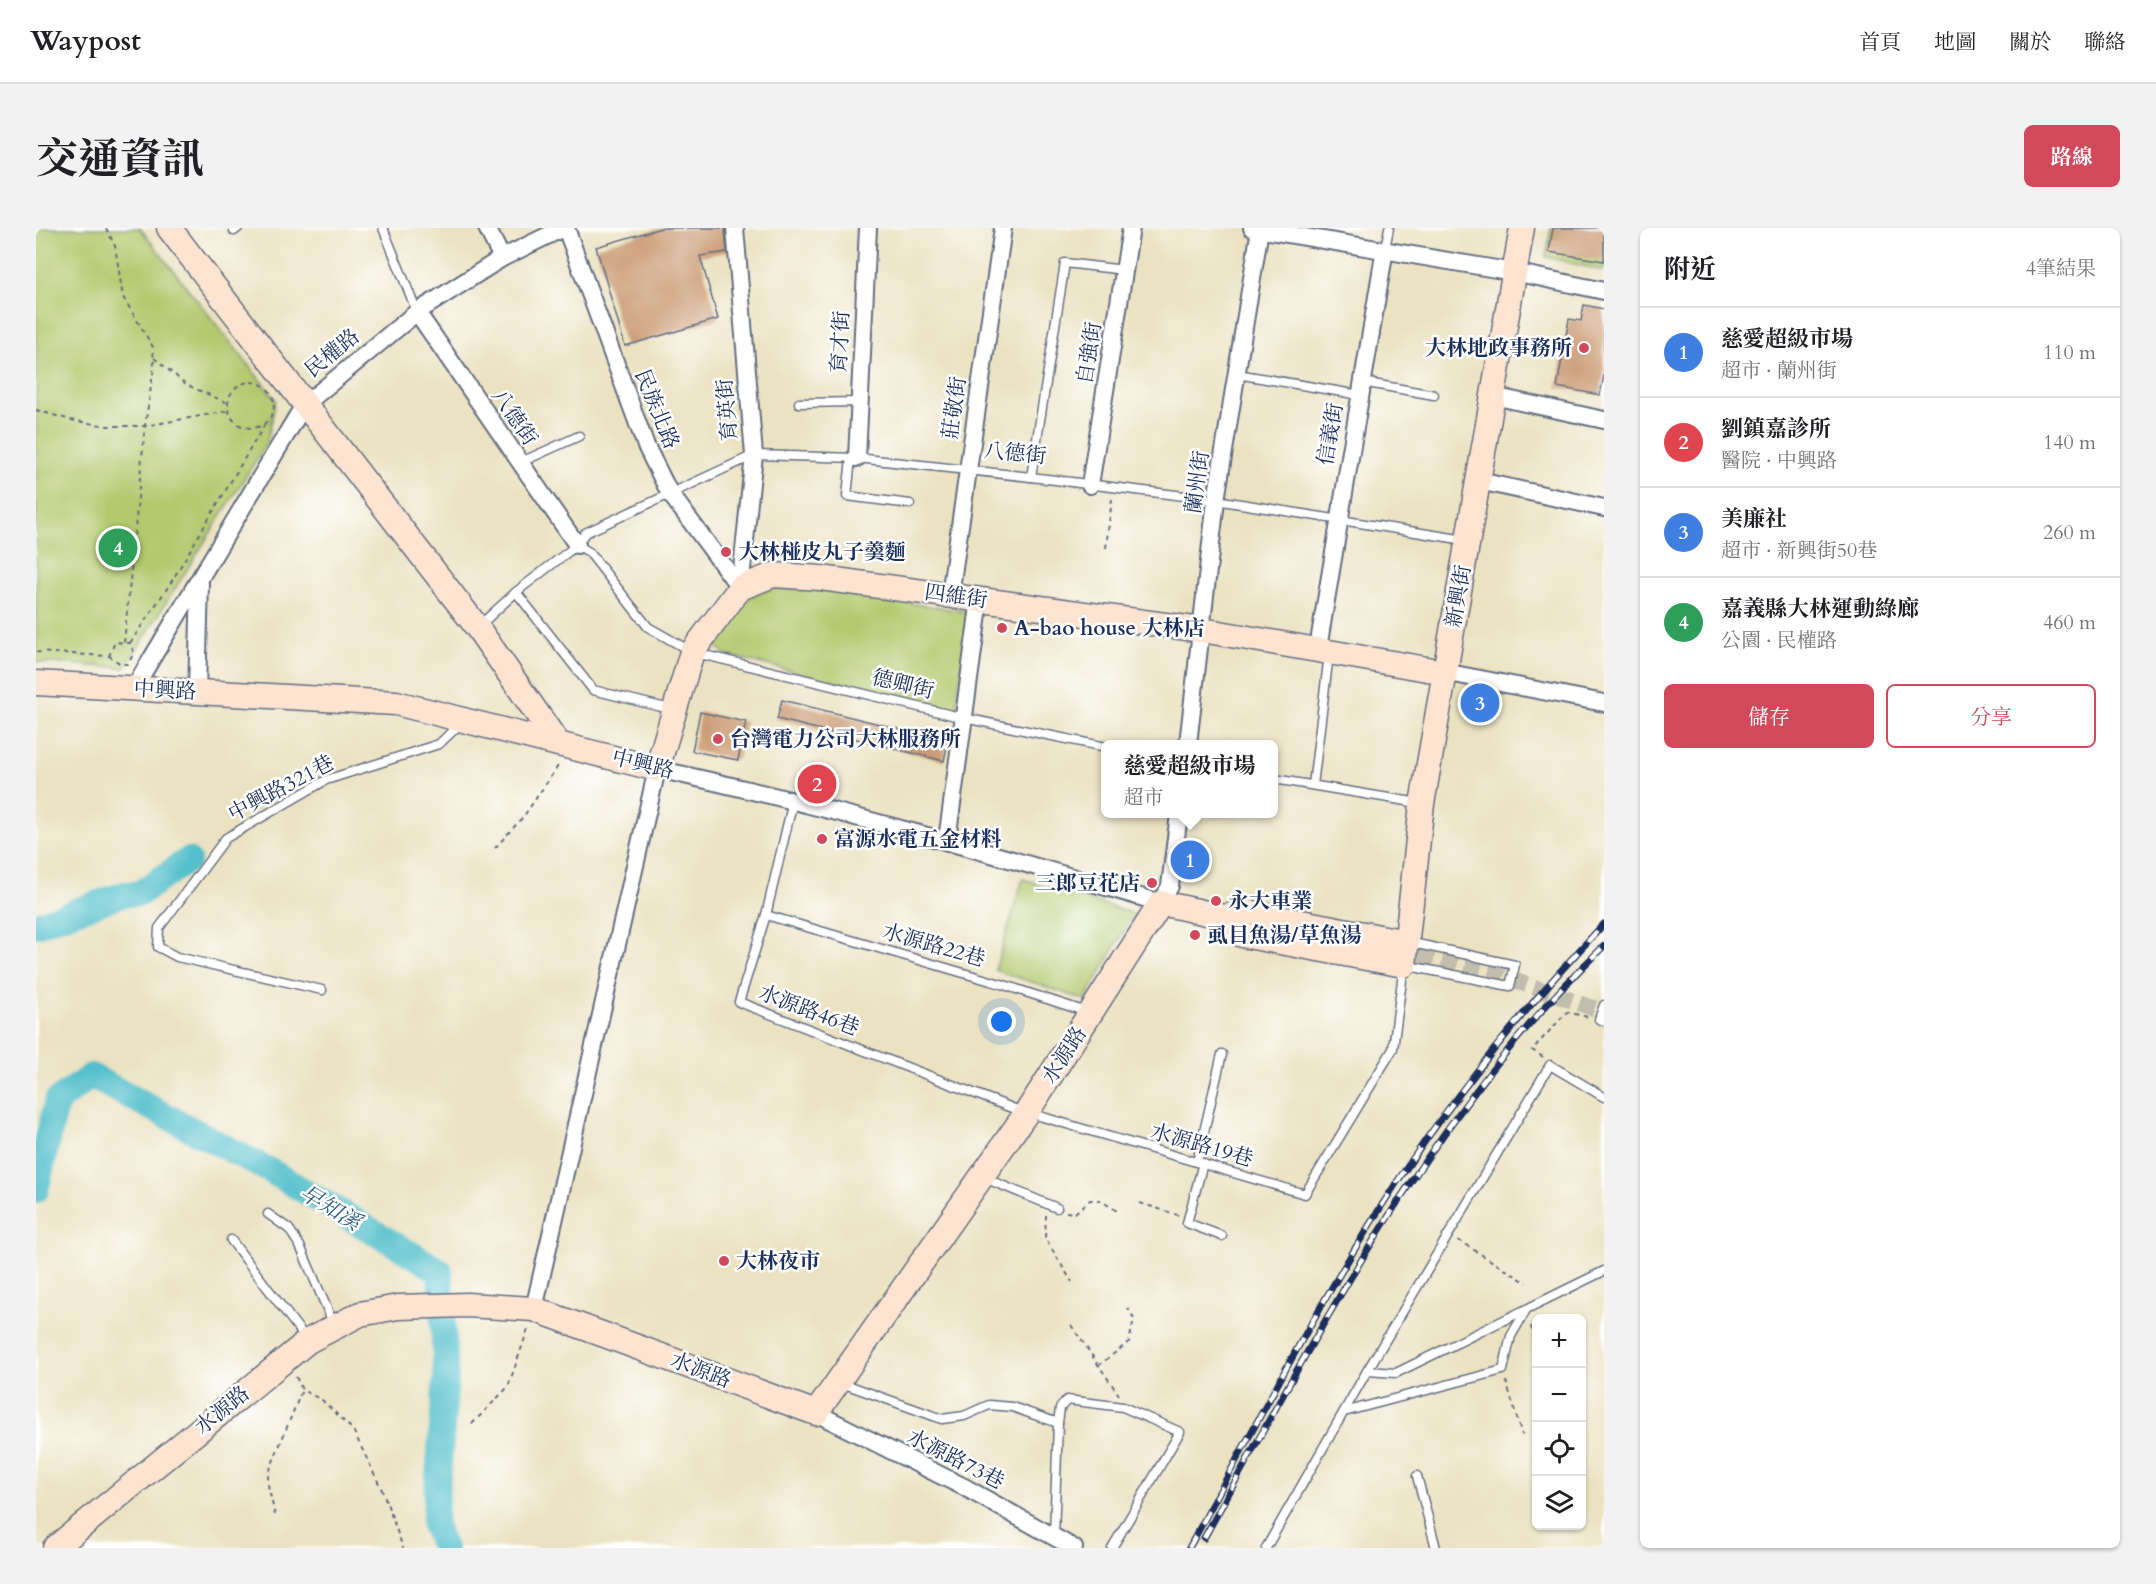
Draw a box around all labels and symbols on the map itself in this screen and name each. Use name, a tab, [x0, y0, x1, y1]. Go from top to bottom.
street label: 育才街	[824, 310, 857, 374]
street label: 自強街	[1070, 320, 1109, 386]
street label: 民權路	[299, 322, 366, 384]
place label: 大林地政事務所	[1425, 334, 1572, 363]
marker: 大林地政事務所	[1577, 341, 1591, 355]
street label: 民族北路	[627, 365, 686, 454]
street label: 莊敬街	[936, 375, 973, 441]
street label: 育英街	[710, 377, 745, 443]
street label: 八德街	[485, 383, 544, 452]
street label: 信義街	[1311, 401, 1350, 468]
street label: 八德街	[982, 436, 1048, 471]
street label: 蘭州街	[1179, 449, 1216, 515]
pin: 4	[98, 526, 137, 570]
place label: 大林椪皮丸子羹麵	[738, 538, 906, 567]
marker: 大林椪皮丸子羹麵	[719, 545, 733, 559]
street label: 新興街	[1439, 563, 1478, 630]
street label: 四維街	[923, 578, 989, 615]
place label: A-bao house 大林店	[1014, 614, 1205, 643]
marker: A-bao house 大林店	[995, 621, 1009, 635]
street label: 德卿街	[869, 663, 937, 706]
street label: 中興路	[133, 674, 197, 707]
pin: 3	[1460, 680, 1500, 726]
place label: 台灣電力公司大林服務所	[730, 725, 961, 754]
marker: 台灣電力公司大林服務所	[711, 732, 725, 746]
street label: 中興路	[609, 743, 677, 786]
street label: 中興路321巷	[223, 748, 339, 829]
pin: 2	[798, 762, 836, 806]
place label: 富源水電五金材料	[834, 825, 1002, 854]
marker: 富源水電五金材料	[815, 832, 829, 846]
pin: 1	[1170, 838, 1210, 882]
place label: 三郎豆花店	[1035, 869, 1140, 898]
marker: 三郎豆花店	[1145, 876, 1159, 890]
place label: 永大車業	[1228, 887, 1312, 916]
marker: 永大車業	[1209, 894, 1223, 908]
street label: 水源路22巷	[879, 917, 989, 974]
place label: 虱目魚湯/草魚湯	[1207, 921, 1361, 950]
marker: 虱目魚湯/草魚湯	[1188, 928, 1202, 942]
street label: 水源路46巷	[754, 978, 863, 1043]
your location	[987, 1007, 1016, 1036]
street label: 水源路	[1035, 1021, 1094, 1090]
street label: 水源路19巷	[1147, 1117, 1257, 1174]
water label: 早知溪	[294, 1178, 368, 1239]
place label: 大林夜市	[736, 1247, 820, 1276]
marker: 大林夜市	[717, 1254, 731, 1268]
street label: 水源路	[666, 1346, 735, 1395]
street label: 水源路	[189, 1379, 256, 1441]
street label: 水源路73巷	[902, 1423, 1009, 1496]

